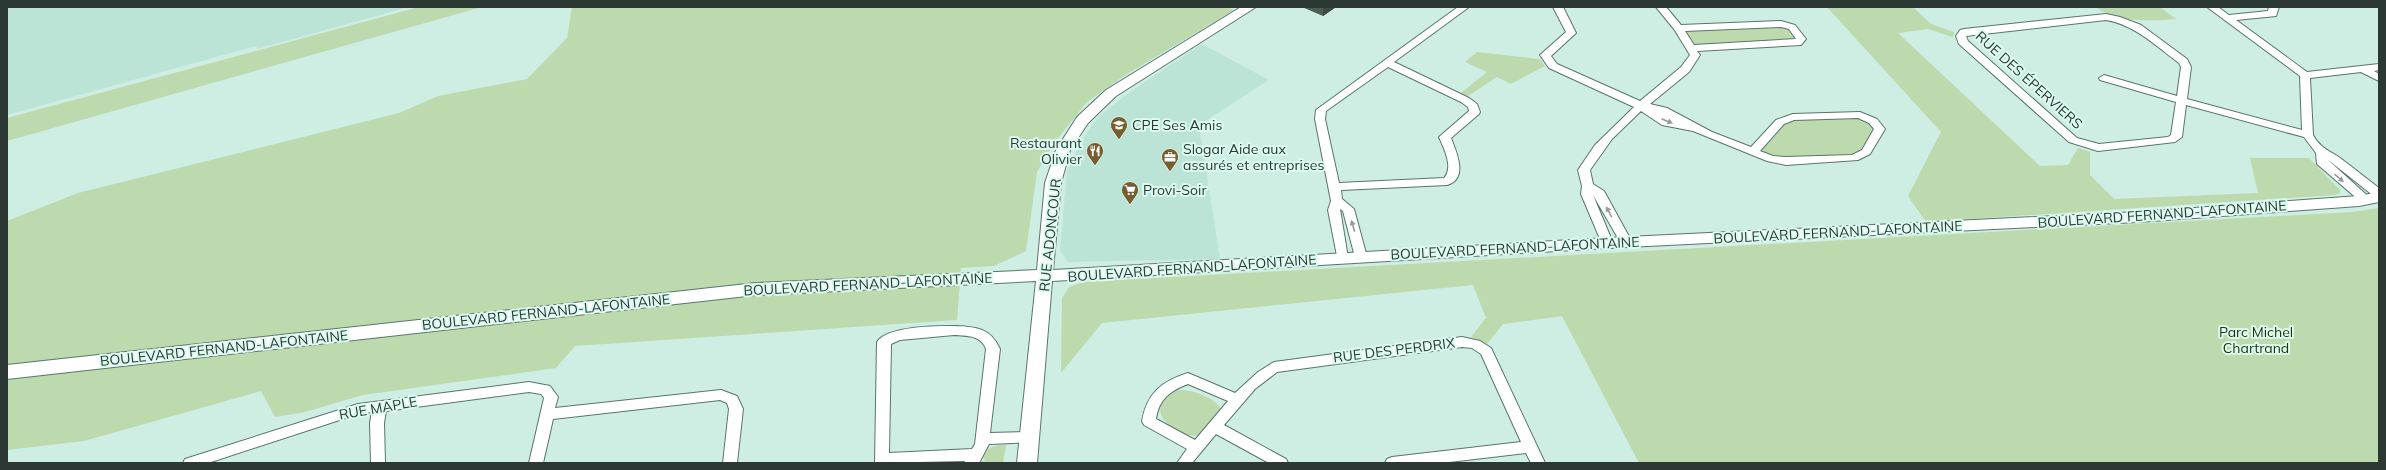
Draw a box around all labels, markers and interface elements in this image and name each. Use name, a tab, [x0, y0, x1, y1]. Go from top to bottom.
street label: RUE DES ÉPERVIERS	[1972, 27, 2086, 133]
school or university icon: CPE Ses Amis	[1109, 115, 1129, 140]
place label: CPE Ses Amis	[1132, 116, 1222, 134]
one-way arrow	[1661, 119, 1673, 125]
place label: Restaurant Olivier	[1010, 134, 1083, 168]
place label: Slogar Aide aux assurés et entreprises	[1183, 140, 1324, 174]
restaurant icon: Restaurant Olivier	[1085, 141, 1105, 166]
office icon: Slogar Aide aux assurés et entreprises	[1160, 147, 1180, 172]
one-way arrow	[2334, 174, 2344, 183]
street label: RUE ADONCOUR	[1035, 177, 1065, 293]
supermarket icon: Provi-Soir	[1120, 180, 1140, 205]
place label: Provi-Soir	[1143, 181, 1207, 199]
street label: BOULEVARD FERNAND-LAFONTAINE	[2037, 196, 2287, 232]
one-way arrow	[1606, 206, 1613, 217]
street label: BOULEVARD FERNAND-LAFONTAINE	[1713, 216, 1963, 248]
one-way arrow	[1350, 220, 1356, 232]
street label: BOULEVARD FERNAND-LAFONTAINE	[1390, 232, 1640, 264]
street label: BOULEVARD FERNAND-LAFONTAINE	[1067, 250, 1317, 286]
street label: BOULEVARD FERNAND-LAFONTAINE	[743, 268, 993, 300]
street label: BOULEVARD FERNAND-LAFONTAINE	[421, 290, 671, 334]
park label: Parc Michel Chartrand	[2219, 323, 2293, 357]
street label: BOULEVARD FERNAND-LAFONTAINE	[99, 326, 349, 370]
street label: RUE DES PERDRIX	[1332, 334, 1456, 366]
street label: RUE MAPLE	[337, 392, 419, 424]

